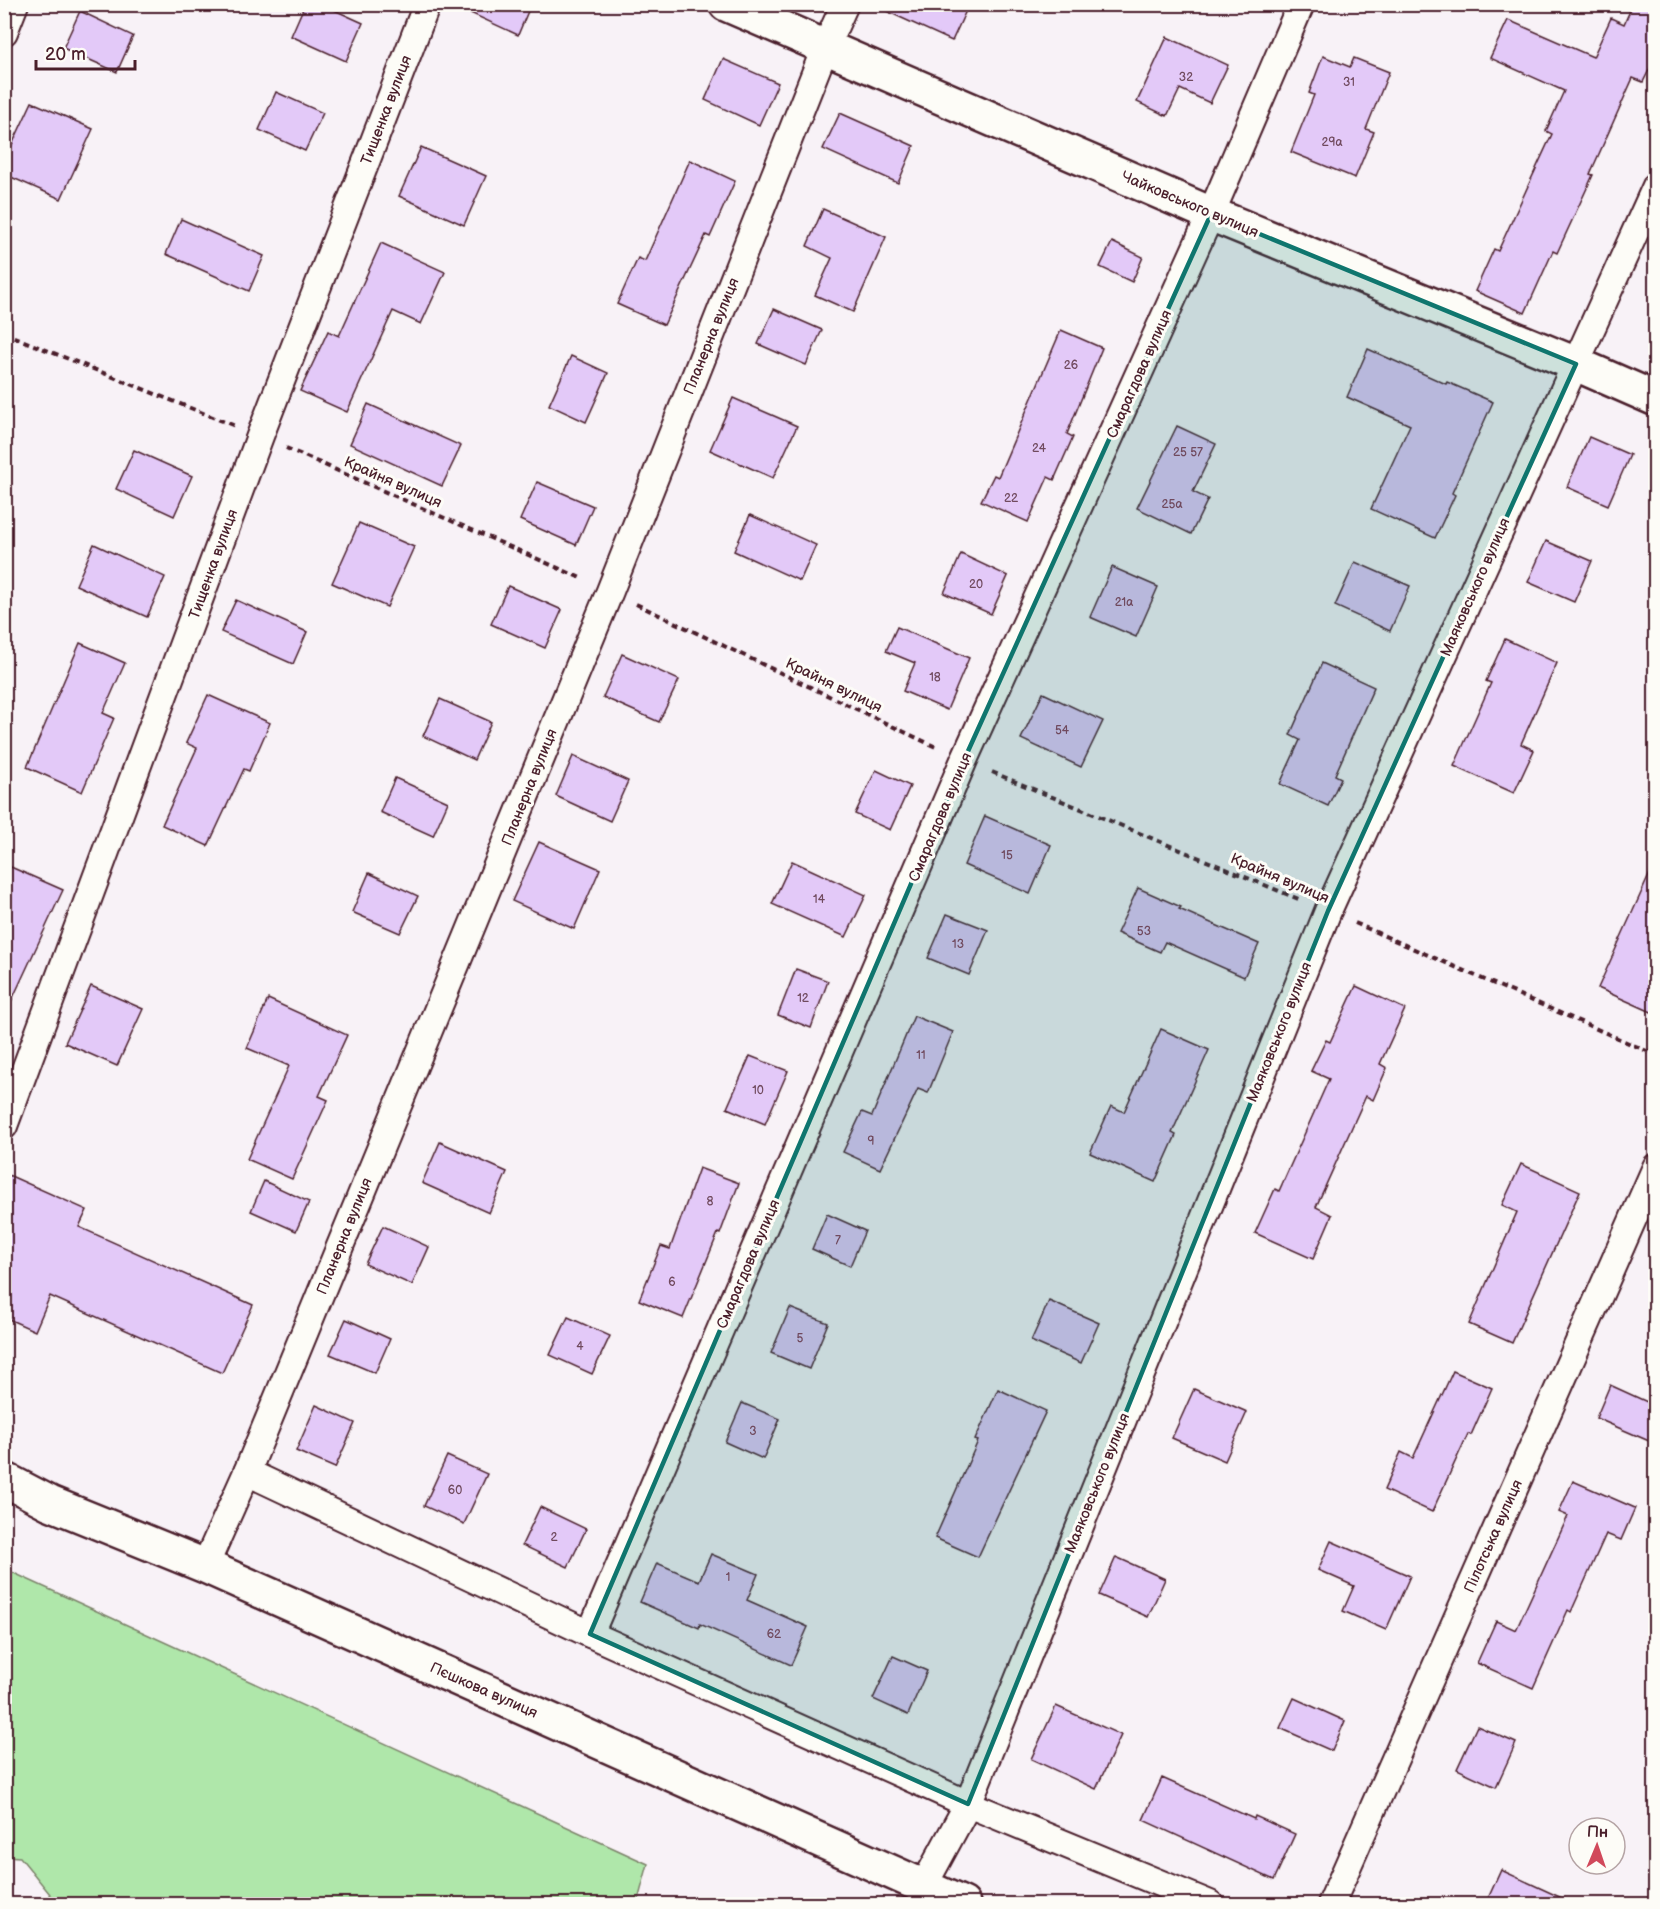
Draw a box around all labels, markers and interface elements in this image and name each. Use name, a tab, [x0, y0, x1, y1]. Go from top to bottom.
scale bar	[36, 33, 135, 71]
text: 20 m	[45, 44, 86, 65]
street label: Тищенка вулиця	[357, 53, 416, 168]
house number: 32	[1179, 70, 1193, 85]
house number: 31	[1343, 75, 1355, 90]
house number: 29а	[1321, 135, 1343, 150]
street label: Чайковського вулиця	[1118, 167, 1261, 242]
street label: Планерна вулиця	[679, 275, 744, 397]
street label: Смарагдова вулиця	[1103, 307, 1176, 441]
house number: 26	[1064, 358, 1078, 373]
house number: 24	[1032, 441, 1047, 456]
house number: 25 57	[1173, 445, 1203, 460]
street label: Крайня вулиця	[341, 452, 445, 513]
house number: 22	[1004, 491, 1018, 506]
house number: 25а	[1161, 497, 1183, 512]
street label: Тищенка вулиця	[185, 507, 242, 622]
street label: Маяковського вулиця	[1436, 515, 1515, 659]
house number: 20	[969, 577, 983, 592]
house number: 21а	[1115, 595, 1133, 610]
street label: Крайня вулиця	[782, 654, 885, 717]
house number: 18	[929, 670, 941, 685]
house number: 54	[1055, 723, 1070, 738]
street label: Планерна вулиця	[497, 726, 562, 848]
street label: Смарагдова вулиця	[905, 750, 976, 885]
house number: 15	[1001, 848, 1013, 863]
street label: Крайня вулиця	[1228, 849, 1332, 908]
house number: 14	[813, 892, 826, 907]
house number: 53	[1137, 924, 1151, 939]
house number: 13	[952, 937, 964, 952]
street label: Маяковського вулиця	[1243, 959, 1316, 1105]
house number: 12	[797, 991, 809, 1006]
house number: 11	[916, 1048, 926, 1063]
house number: 10	[752, 1083, 764, 1098]
house number: 9	[868, 1134, 875, 1149]
street label: Планерна вулиця	[312, 1175, 377, 1297]
house number: 8	[707, 1194, 714, 1209]
street label: Смарагдова вулиця	[713, 1197, 784, 1332]
house number: 7	[835, 1233, 841, 1248]
house number: 6	[668, 1275, 676, 1290]
house number: 5	[797, 1331, 804, 1346]
house number: 4	[576, 1339, 584, 1354]
street label: Маяковського вулиця	[1061, 1410, 1134, 1556]
house number: 3	[749, 1424, 757, 1439]
street label: Пілотська вулиця	[1460, 1477, 1527, 1596]
house number: 60	[448, 1483, 462, 1498]
house number: 2	[550, 1530, 558, 1545]
house number: 1	[726, 1570, 730, 1585]
house number: 62	[767, 1627, 781, 1642]
street label: Пєшкова вулиця	[427, 1658, 541, 1723]
north arrow	[1567, 1816, 1627, 1876]
text: Пн	[1586, 1823, 1608, 1842]

